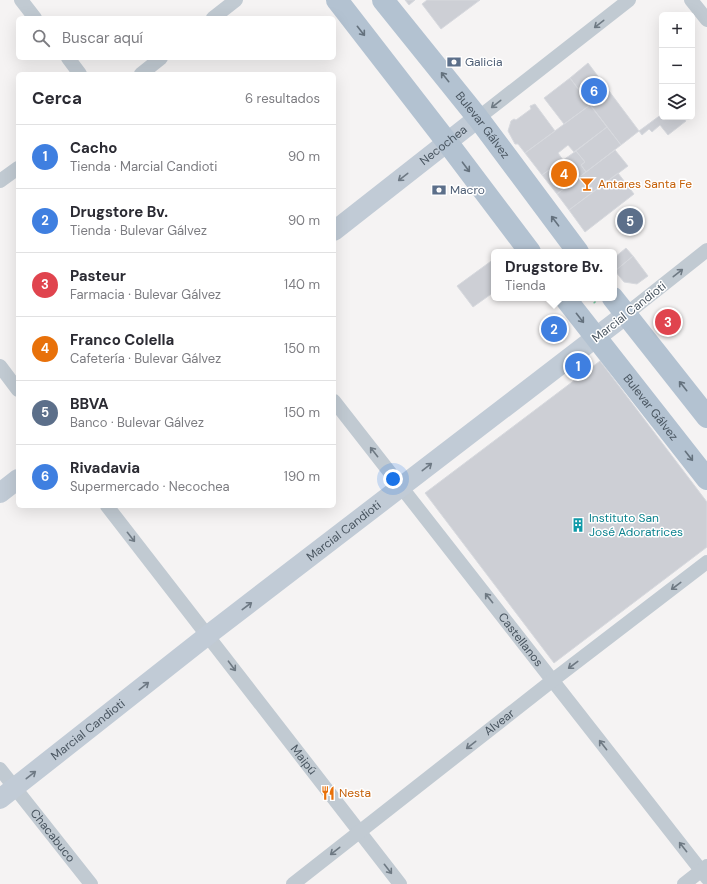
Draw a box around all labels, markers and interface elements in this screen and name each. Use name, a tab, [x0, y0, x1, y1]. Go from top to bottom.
map controls	[659, 12, 695, 120]
button: +	[659, 12, 695, 48]
search box	[16, 16, 336, 60]
one-way arrow	[593, 20, 604, 28]
one-way arrow	[357, 25, 365, 36]
icon: search	[30, 27, 52, 49]
text: Buscar aquí	[62, 28, 143, 48]
button: −	[659, 48, 695, 84]
bank icon: Galicia	[446, 54, 462, 70]
place label: Galicia	[465, 54, 502, 70]
one-way arrow	[440, 71, 449, 82]
pin: 6	[581, 76, 607, 106]
button: layers	[659, 84, 695, 120]
text: Cerca	[32, 87, 82, 109]
street label: Bulevar Gálvez	[452, 88, 514, 162]
text: 6 resultados	[245, 90, 320, 107]
one-way arrow	[491, 100, 502, 108]
street label: Necochea	[416, 122, 470, 169]
text: Cacho	[70, 138, 117, 158]
text: 1	[43, 148, 47, 165]
text: 90 m	[288, 148, 320, 165]
text: Tienda · Marcial Candioti	[70, 158, 217, 175]
pin: 4	[551, 159, 577, 189]
one-way arrow	[462, 161, 470, 172]
one-way arrow	[397, 172, 408, 181]
bar icon: Antares Santa Fe	[579, 176, 595, 192]
place label: Antares Santa Fe	[598, 176, 692, 192]
bank icon: Macro	[431, 182, 447, 198]
place label: Macro	[450, 182, 485, 198]
text: Drugstore Bv.	[70, 202, 168, 222]
pin: 5	[617, 206, 643, 236]
text: 2	[41, 212, 49, 229]
text: 90 m	[288, 212, 320, 229]
one-way arrow	[551, 215, 559, 226]
text: Tienda · Bulevar Gálvez	[70, 222, 207, 239]
popup	[491, 249, 617, 301]
text: Drugstore Bv.	[505, 257, 603, 277]
text: Pasteur	[70, 266, 126, 286]
one-way arrow	[672, 269, 683, 277]
text: 3	[41, 276, 49, 293]
text: 140 m	[284, 276, 320, 293]
text: Tienda	[505, 277, 546, 294]
street label: Marcial Candioti	[589, 278, 669, 346]
text: Farmacia · Bulevar Gálvez	[70, 286, 221, 303]
pin: 3	[655, 307, 681, 337]
one-way arrow	[576, 312, 585, 323]
pin: 2	[541, 314, 567, 344]
text: Franco Colella	[70, 330, 174, 350]
text: 4	[41, 340, 49, 357]
text: 150 m	[284, 340, 320, 357]
text: Cafetería · Bulevar Gálvez	[70, 350, 221, 367]
pin: 1	[565, 351, 591, 381]
street label: Bulevar Gálvez	[620, 371, 682, 444]
one-way arrow	[678, 381, 687, 392]
text: BBVA	[70, 394, 109, 414]
text: 5	[41, 404, 49, 421]
text: 150 m	[284, 404, 320, 421]
text: Banco · Bulevar Gálvez	[70, 414, 204, 431]
one-way arrow	[370, 446, 378, 457]
one-way arrow	[685, 451, 693, 462]
text: Rivadavia	[70, 458, 140, 478]
one-way arrow	[422, 463, 433, 472]
text: 6	[41, 468, 49, 485]
text: 190 m	[284, 468, 320, 485]
your location	[383, 469, 403, 489]
text: Supermercado · Necochea	[70, 478, 230, 495]
street label: Marcial Candioti	[303, 497, 384, 565]
place label: Instituto San José Adoratrices	[589, 510, 683, 540]
building icon: Instituto San José Adoratrices	[570, 517, 586, 533]
one-way arrow	[127, 531, 136, 542]
one-way arrow	[671, 581, 682, 590]
one-way arrow	[484, 593, 493, 604]
one-way arrow	[241, 602, 252, 610]
street label: Castellanos	[495, 609, 547, 670]
one-way arrow	[228, 661, 236, 672]
one-way arrow	[567, 661, 578, 669]
one-way arrow	[138, 682, 149, 690]
street label: Marcial Candioti	[48, 695, 128, 764]
street label: Alvear	[481, 705, 518, 739]
one-way arrow	[599, 739, 608, 750]
street label: Maipú	[287, 741, 320, 778]
one-way arrow	[465, 741, 476, 749]
one-way arrow	[25, 771, 36, 779]
restaurant icon: Nesta	[320, 785, 336, 801]
place label: Nesta	[339, 785, 371, 801]
street label: Chacabuco	[27, 806, 79, 866]
one-way arrow	[679, 842, 687, 853]
one-way arrow	[330, 847, 341, 855]
one-way arrow	[384, 864, 392, 875]

